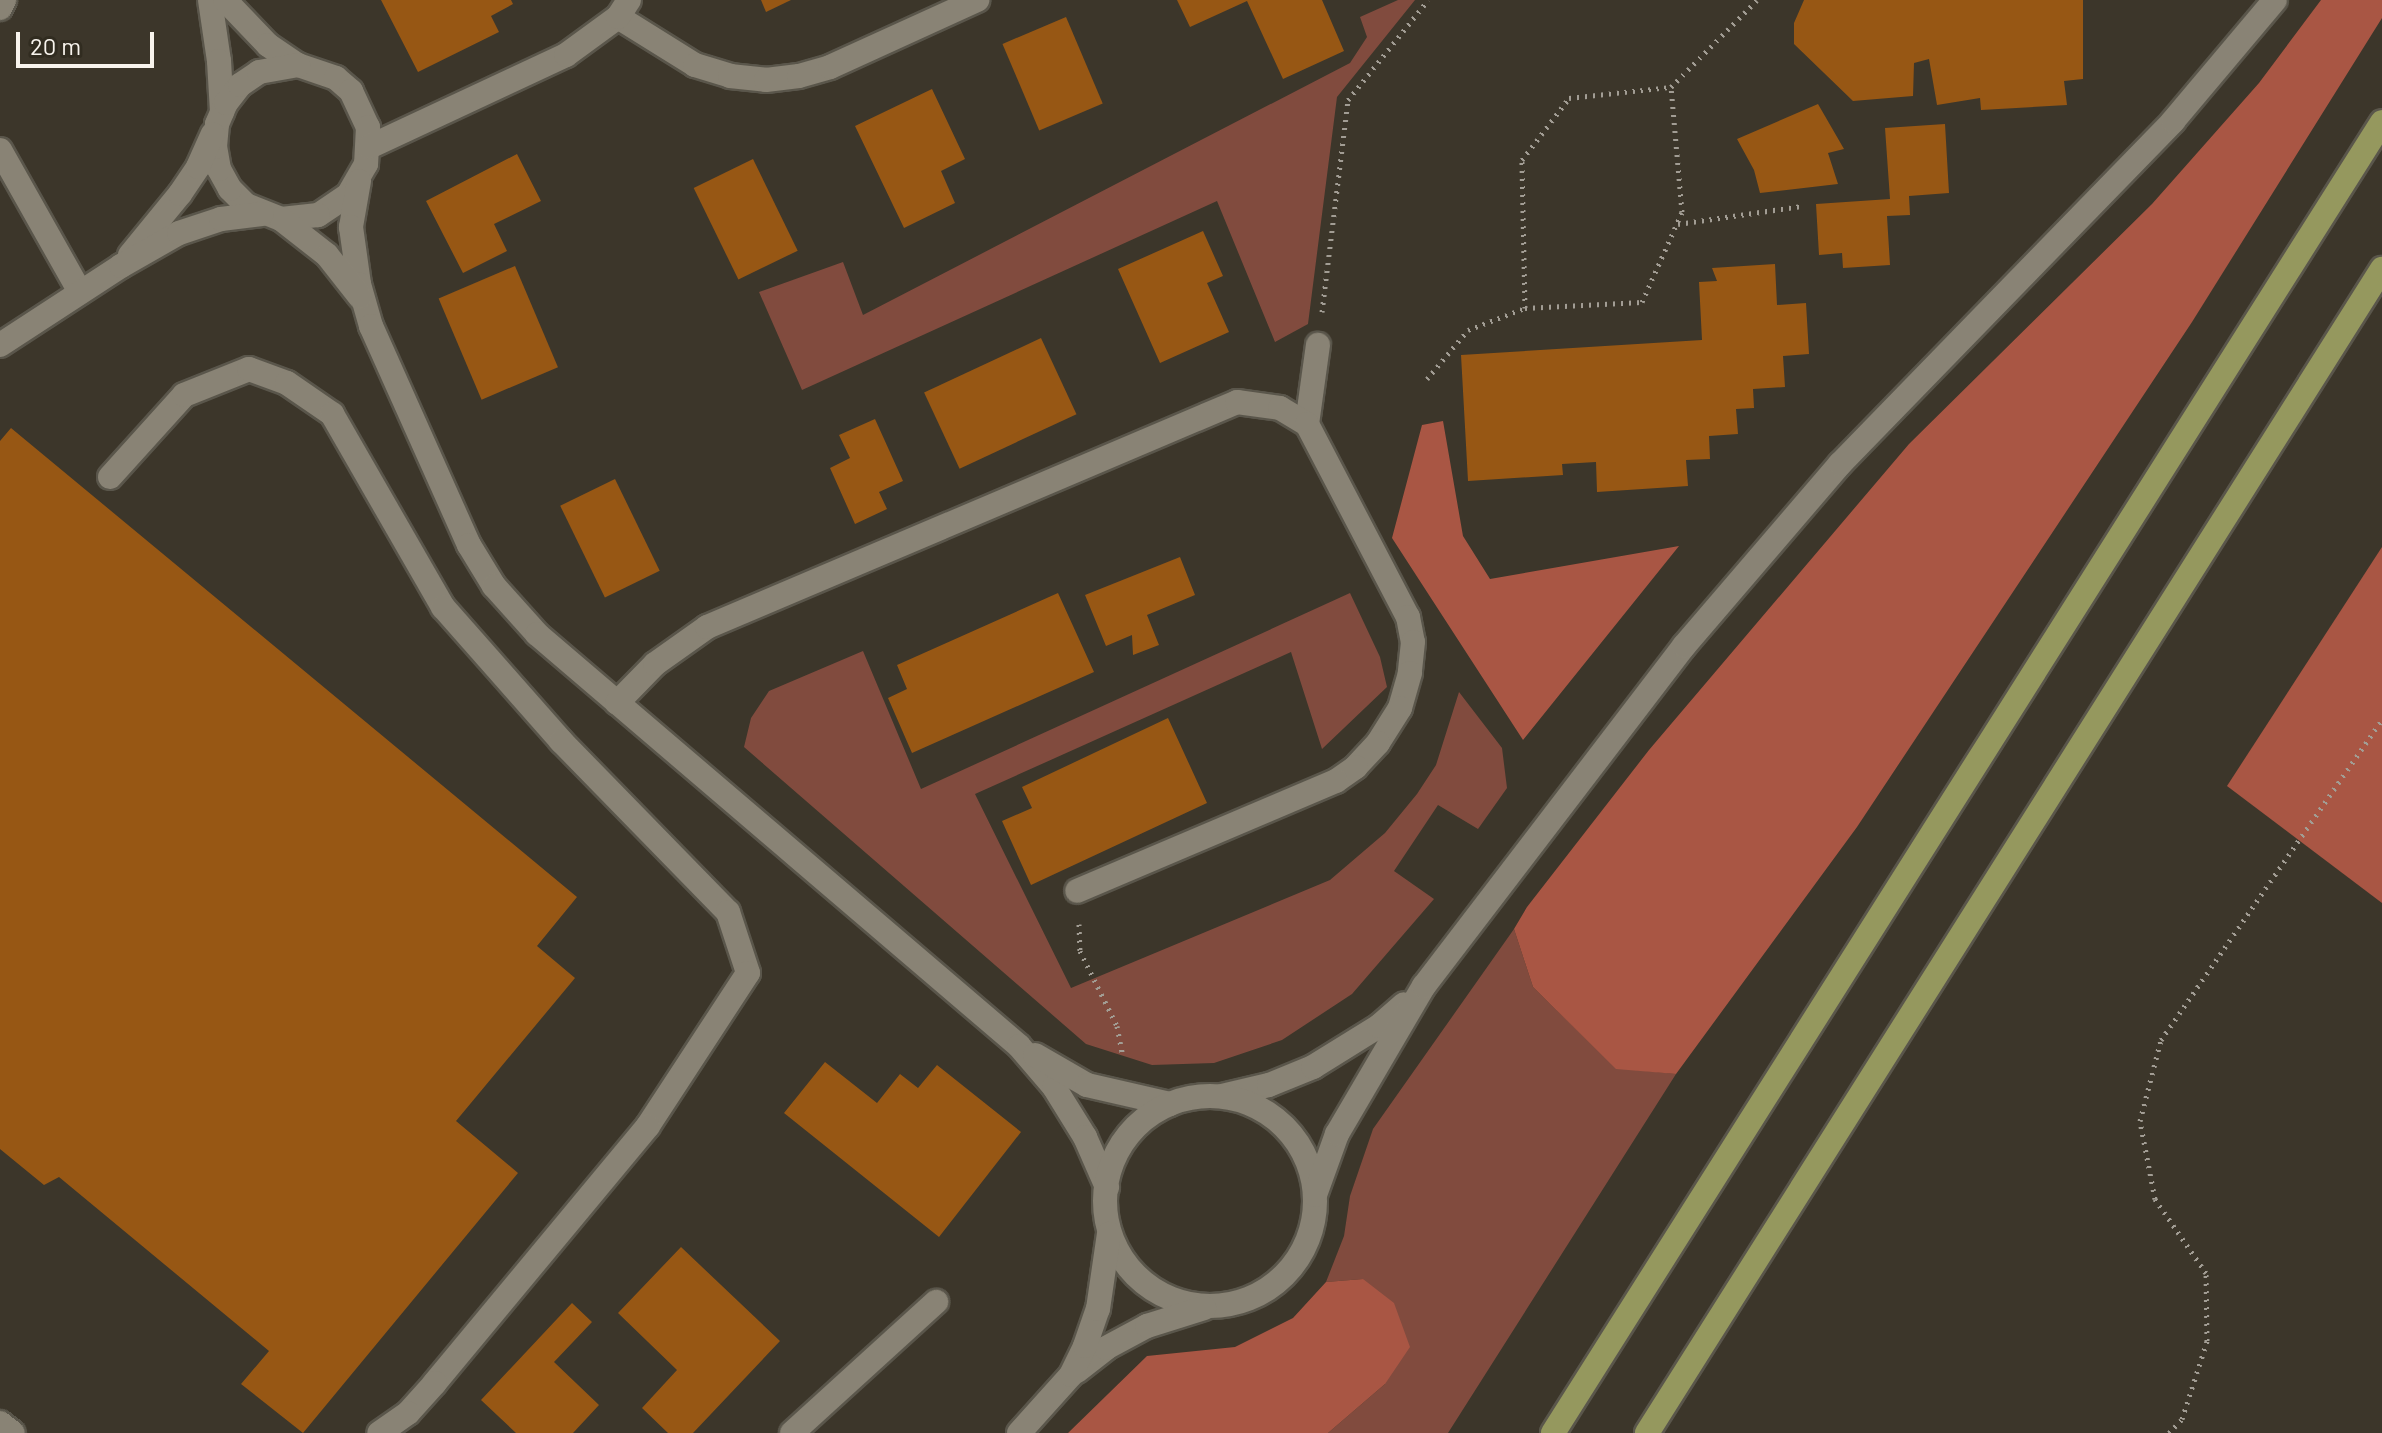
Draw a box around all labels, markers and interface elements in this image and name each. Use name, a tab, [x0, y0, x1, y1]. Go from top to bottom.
scale bar	[20, 16, 158, 66]
text: 20 m	[30, 31, 81, 60]

